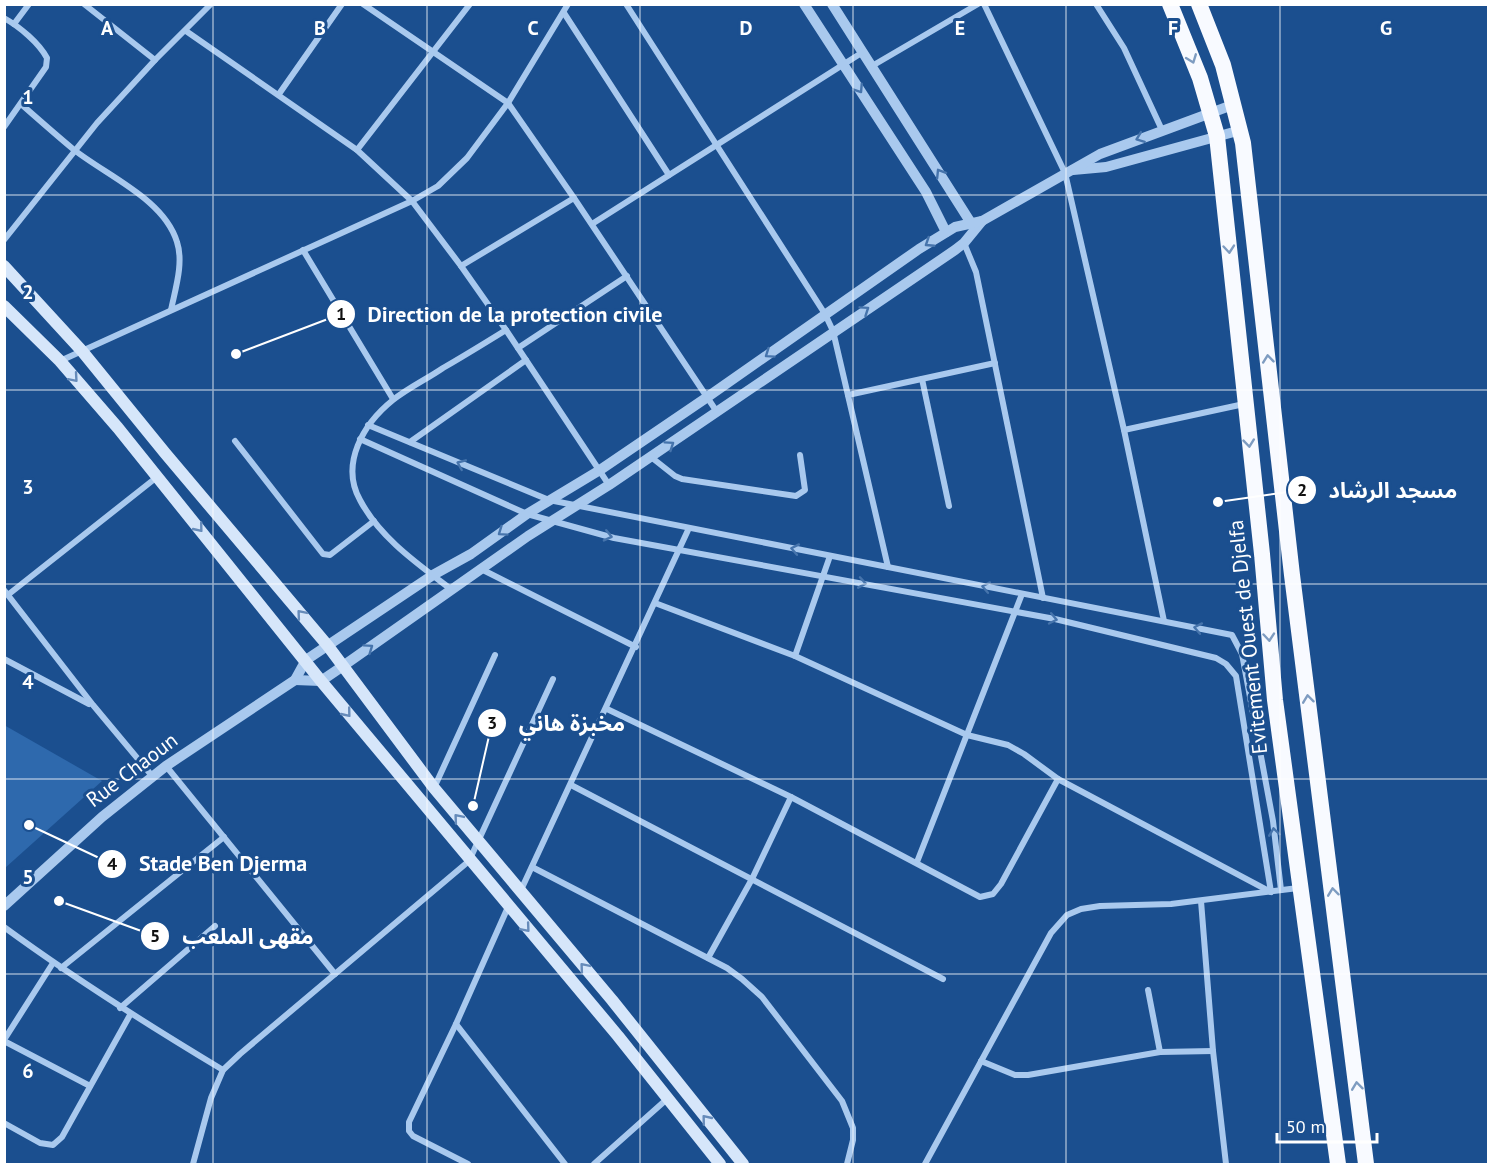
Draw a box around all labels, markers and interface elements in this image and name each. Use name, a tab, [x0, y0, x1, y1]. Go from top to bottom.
text: A	[101, 15, 114, 41]
text: B	[314, 15, 326, 41]
text: C	[527, 15, 539, 41]
text: D	[740, 15, 753, 41]
text: E	[955, 15, 965, 41]
text: F	[1168, 15, 1178, 41]
text: G	[1380, 15, 1392, 41]
one-way arrow	[1185, 52, 1197, 63]
one-way arrow	[851, 83, 863, 93]
text: 1	[22, 84, 34, 110]
one-way arrow	[1135, 131, 1146, 143]
one-way arrow	[936, 169, 947, 180]
one-way arrow	[924, 235, 935, 246]
one-way arrow	[1222, 244, 1235, 254]
text: 2	[22, 279, 34, 305]
callout: Direction de la protection civile	[326, 294, 675, 334]
text: Direction de la protection civile	[367, 300, 663, 328]
text: 1	[336, 302, 346, 325]
one-way arrow	[858, 306, 869, 317]
one-way arrow	[764, 347, 775, 358]
one-way arrow	[1262, 354, 1275, 364]
one-way arrow	[67, 371, 78, 382]
one-way arrow	[1243, 438, 1255, 447]
one-way arrow	[664, 440, 674, 452]
one-way arrow	[456, 459, 467, 471]
callout: مسجد الرشاد	[1287, 470, 1470, 510]
text: 3	[22, 474, 34, 500]
text: مسجد الرشاد	[1329, 476, 1457, 504]
text: 2	[1297, 478, 1307, 501]
street label: Evitement Ouest de Djelfa	[1222, 519, 1273, 755]
one-way arrow	[191, 521, 202, 532]
one-way arrow	[497, 525, 508, 536]
one-way arrow	[603, 528, 613, 541]
one-way arrow	[790, 543, 800, 556]
one-way arrow	[856, 576, 866, 589]
one-way arrow	[981, 581, 991, 594]
one-way arrow	[297, 610, 308, 621]
one-way arrow	[1048, 612, 1058, 625]
one-way arrow	[1193, 622, 1203, 635]
one-way arrow	[1262, 632, 1275, 641]
one-way arrow	[363, 644, 374, 655]
text: 4	[22, 669, 34, 695]
one-way arrow	[1302, 694, 1315, 703]
callout: مخبزة هاني	[477, 703, 637, 743]
one-way arrow	[340, 706, 351, 717]
text: مخبزة هاني	[519, 709, 625, 741]
text: 3	[487, 711, 497, 734]
street label: Rue Chaoun	[81, 726, 183, 813]
one-way arrow	[455, 814, 466, 825]
one-way arrow	[1269, 828, 1281, 837]
callout: Stade Ben Djerma	[97, 844, 319, 884]
text: Stade Ben Djerma	[139, 849, 307, 877]
text: 4	[107, 852, 117, 875]
text: 5	[22, 864, 34, 890]
one-way arrow	[1327, 887, 1340, 897]
callout: مقهى الملعب	[140, 916, 325, 956]
one-way arrow	[518, 921, 529, 932]
text: مقهى الملعب	[182, 922, 314, 950]
text: 5	[150, 924, 160, 947]
one-way arrow	[581, 963, 592, 974]
text: 6	[22, 1058, 34, 1084]
one-way arrow	[1351, 1081, 1363, 1090]
scale bar	[1277, 1106, 1378, 1144]
one-way arrow	[703, 1115, 714, 1126]
text: 50 m	[1286, 1115, 1325, 1138]

